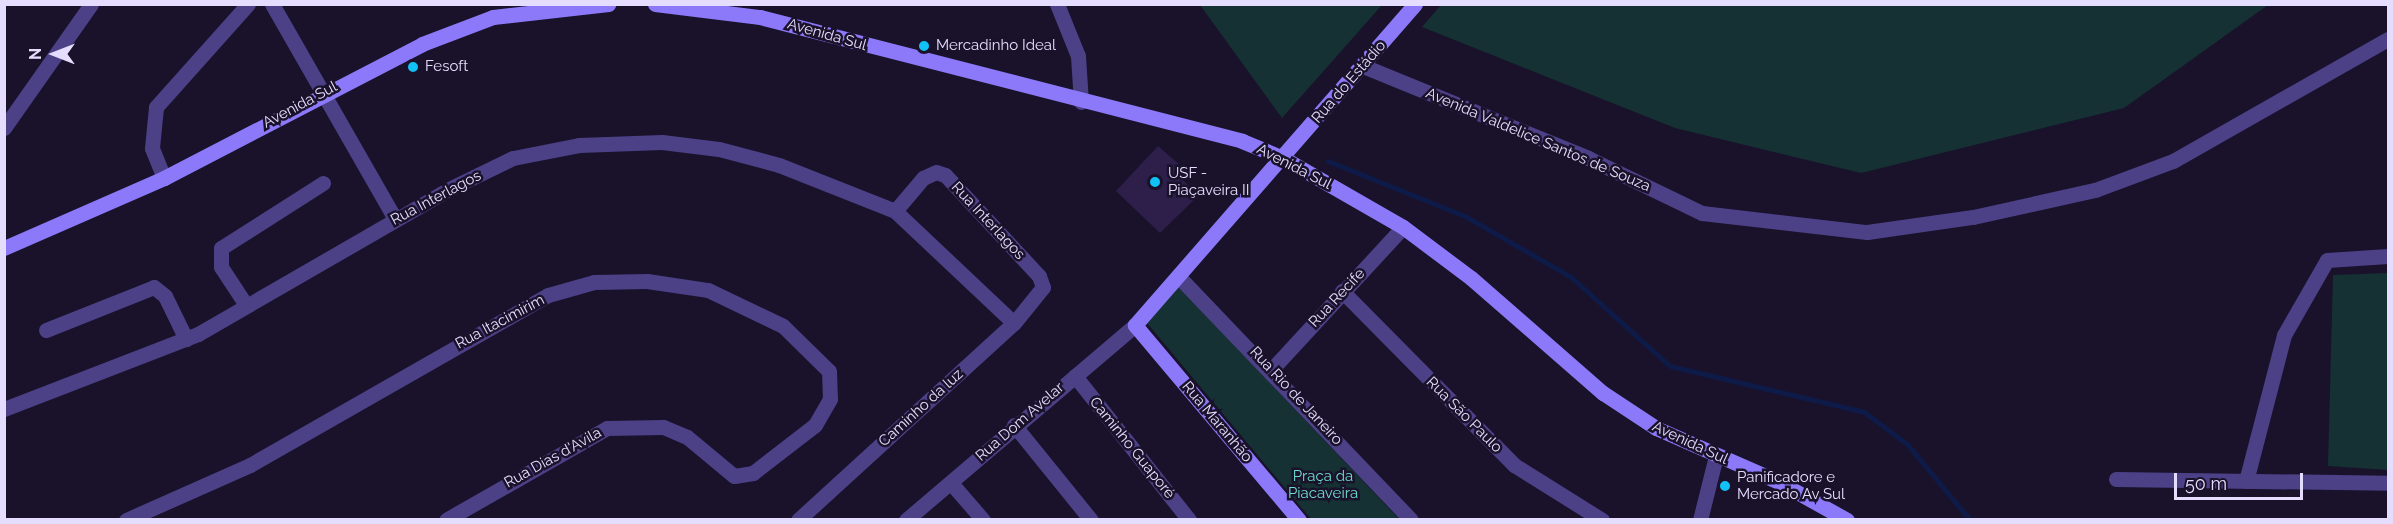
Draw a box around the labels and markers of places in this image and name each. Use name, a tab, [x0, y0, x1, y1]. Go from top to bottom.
place label: Mercadinho Ideal	[936, 37, 1056, 55]
marker: Mercadinho Ideal	[917, 39, 931, 53]
place label: Fesoft	[425, 58, 468, 76]
marker: Fesoft	[406, 60, 420, 74]
place label: USF - Piaçaveira II	[1168, 164, 1249, 199]
marker: USF - Piaçaveira II	[1146, 173, 1164, 191]
place label: Panificadore e Mercado Av Sul	[1737, 468, 1846, 503]
marker: Panificadore e Mercado Av Sul	[1718, 479, 1732, 493]

